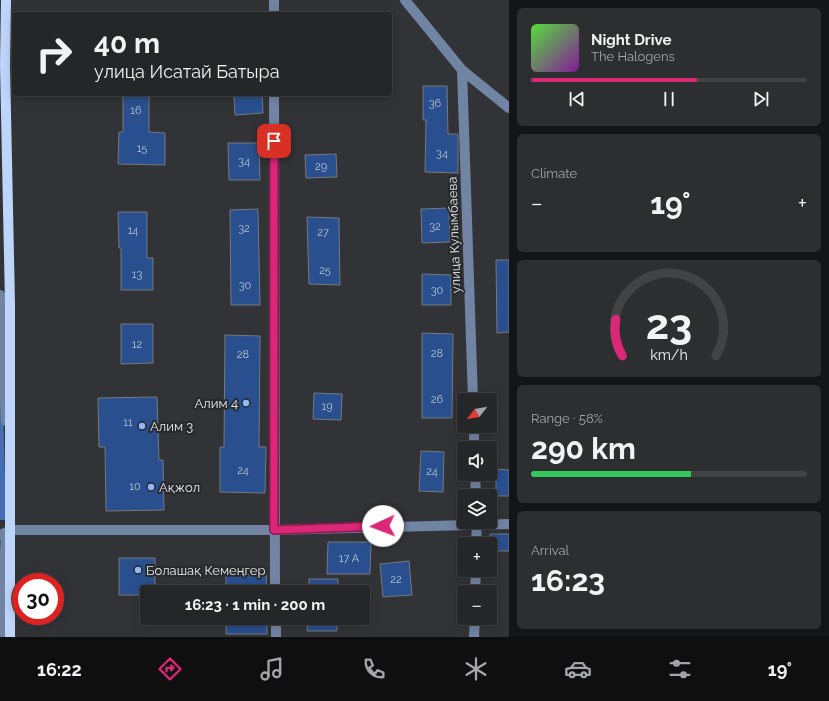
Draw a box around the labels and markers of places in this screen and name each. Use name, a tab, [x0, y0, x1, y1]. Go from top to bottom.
pin	[257, 124, 291, 158]
place label: Алим 4	[195, 396, 238, 411]
marker: Алим 4	[241, 398, 251, 408]
place label: Алим 3	[150, 419, 193, 434]
marker: Алим 3	[137, 421, 147, 431]
place label: Ақжол	[159, 480, 200, 495]
marker: Ақжол	[146, 482, 156, 492]
place label: Болашақ Кемеңгер	[146, 563, 266, 578]
marker: Болашақ Кемеңгер	[133, 565, 143, 575]

